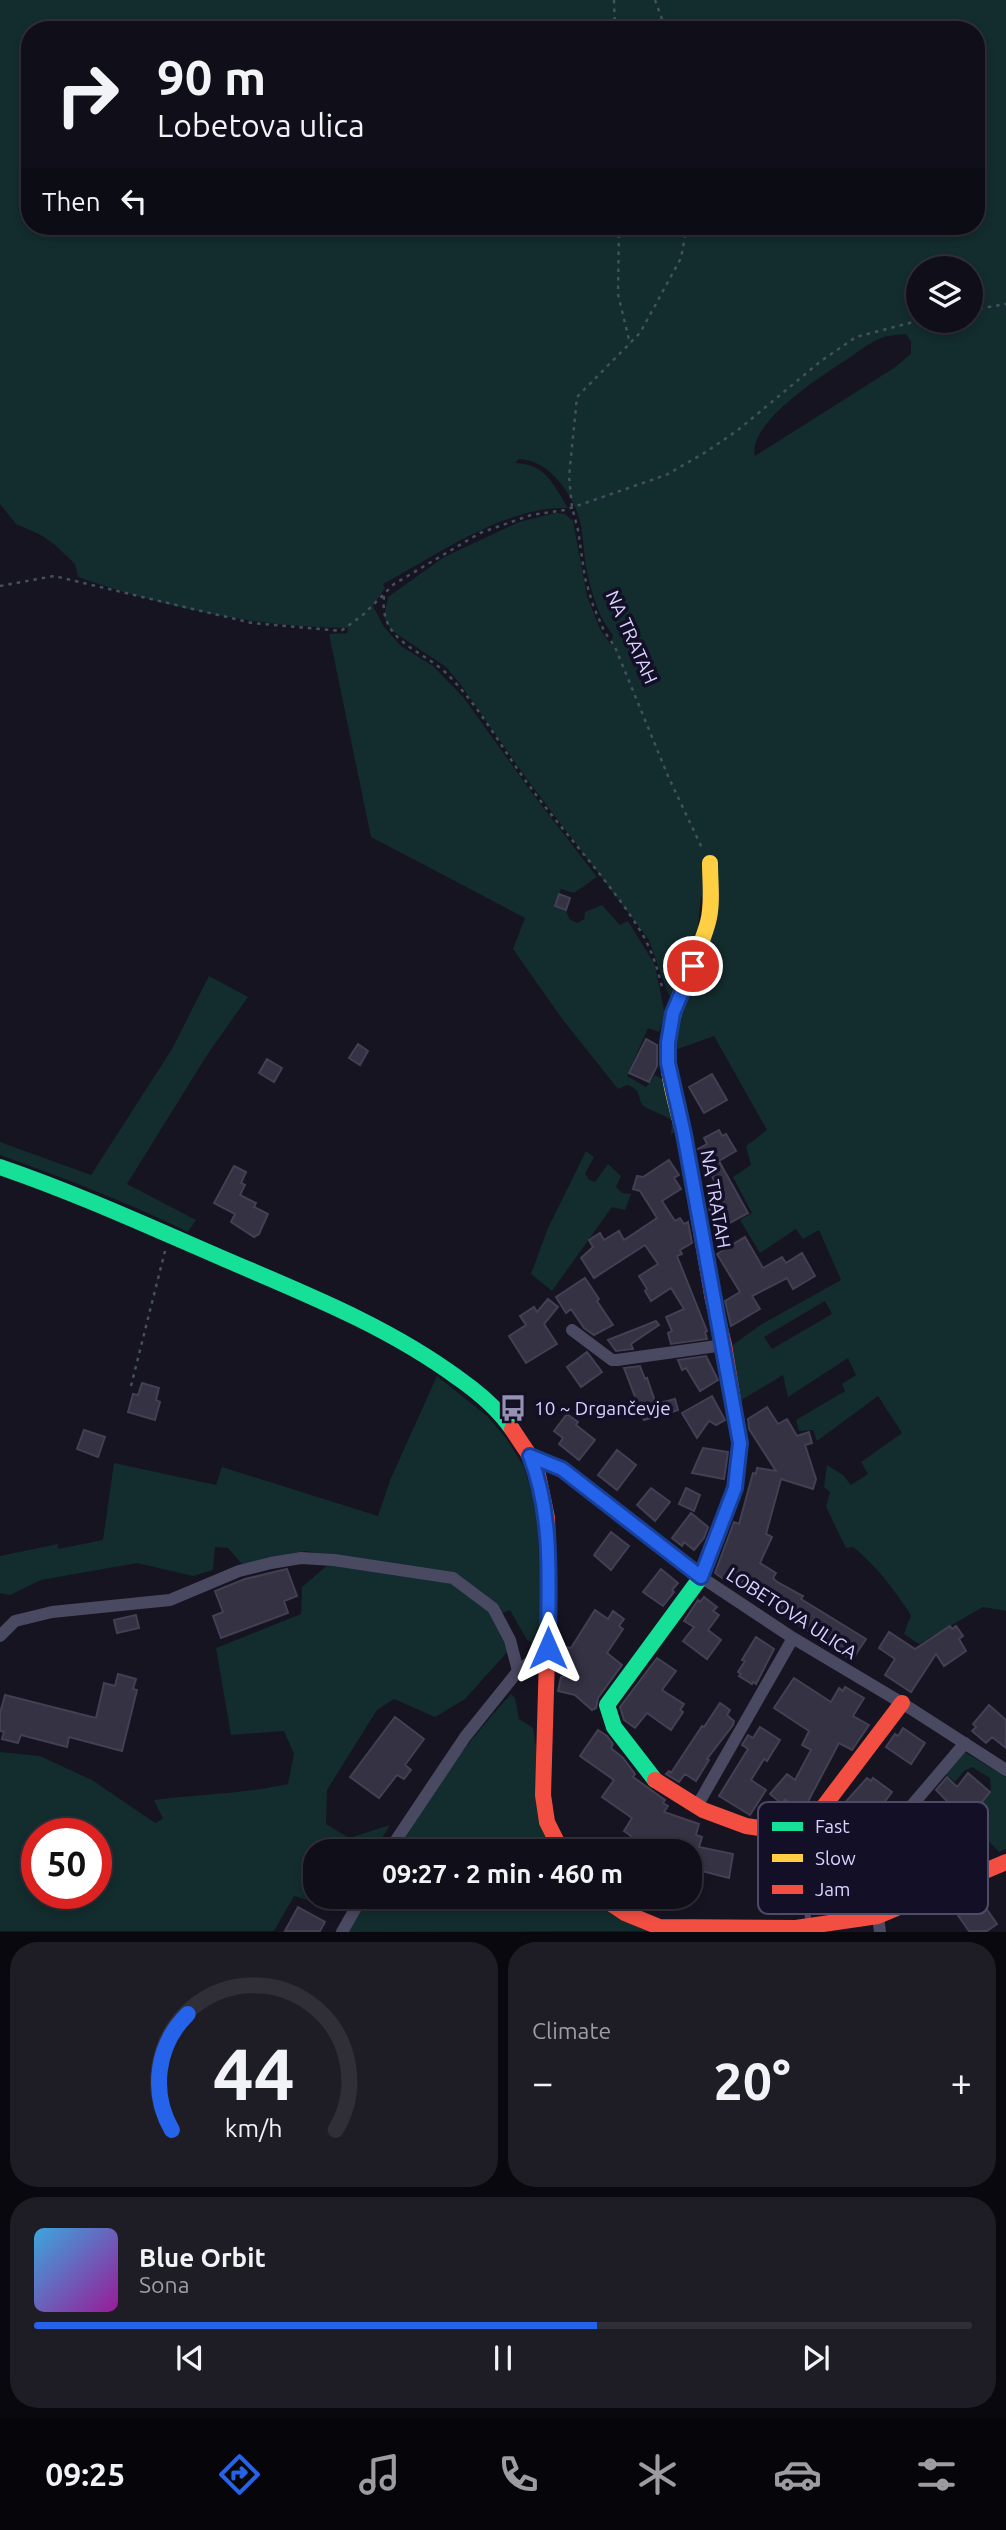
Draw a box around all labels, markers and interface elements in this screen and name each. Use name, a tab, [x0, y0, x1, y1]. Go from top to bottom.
icon: right	[42, 49, 133, 140]
text: 90 m	[157, 49, 266, 104]
text: Lobetova ulica	[157, 107, 365, 143]
icon: left	[115, 182, 153, 220]
text: Then	[42, 187, 101, 216]
map controls	[906, 256, 983, 333]
button: layers	[906, 256, 983, 333]
street label: NA TRATAH	[602, 587, 662, 687]
pin	[663, 936, 723, 996]
icon: arrive	[674, 947, 712, 985]
street label: NA TRATAH	[697, 1148, 735, 1250]
bus stop icon: 10 ~ Drgančevje	[498, 1393, 528, 1423]
place label: 10 ~ Drgančevje	[534, 1397, 671, 1419]
street label: LOBETOVA ULICA	[723, 1563, 862, 1664]
position arrow	[511, 1611, 585, 1685]
legend	[758, 1802, 988, 1914]
text: Fast	[815, 1815, 850, 1837]
speed limit sign: 50	[21, 1818, 112, 1909]
text: Slow	[815, 1847, 856, 1869]
text: 09:27 · 2 min · 460 m	[382, 1859, 623, 1888]
text: Jam	[815, 1878, 851, 1900]
text: Climate	[532, 2018, 611, 2043]
text: 44	[213, 2033, 295, 2115]
text: 20°	[713, 2052, 791, 2110]
text: −	[532, 2061, 553, 2103]
text: +	[951, 2061, 972, 2103]
text: km/h	[225, 2114, 283, 2142]
text: Blue Orbit	[139, 2243, 266, 2272]
text: Sona	[139, 2272, 189, 2297]
icon: previous	[171, 2339, 209, 2377]
icon: pause	[484, 2339, 522, 2377]
icon: next	[797, 2339, 835, 2377]
icon: directions	[215, 2450, 264, 2499]
icon: music	[355, 2450, 404, 2499]
icon: phone	[494, 2450, 543, 2499]
icon: climate	[633, 2450, 682, 2499]
icon: car	[773, 2450, 822, 2499]
icon: filters	[912, 2450, 961, 2499]
text: 09:25	[45, 2456, 125, 2492]

